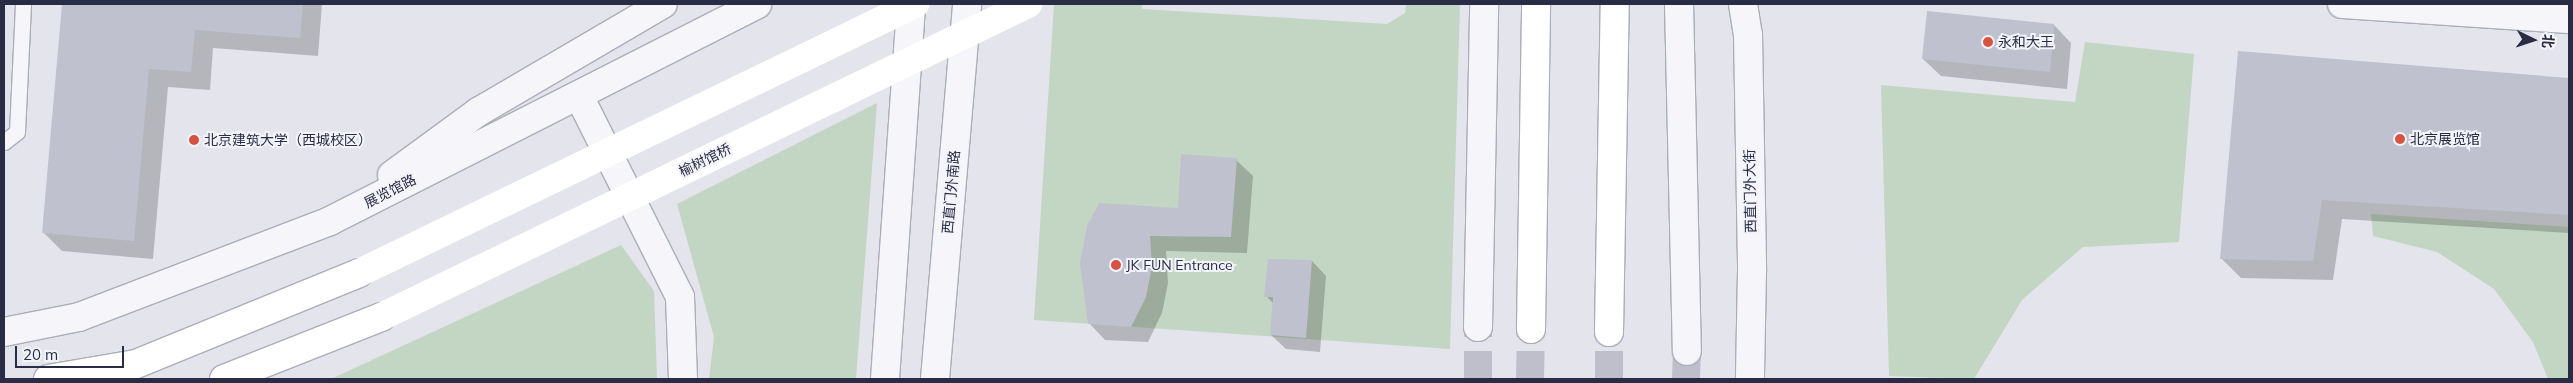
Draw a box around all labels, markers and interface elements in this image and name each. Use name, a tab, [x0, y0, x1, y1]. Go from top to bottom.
north arrow	[2508, 15, 2558, 65]
text: 北	[2538, 33, 2557, 49]
place label: 永和大王	[1998, 34, 2054, 50]
marker: 永和大王	[1982, 36, 1994, 48]
place label: 北京展览馆	[2410, 131, 2480, 147]
place label: 北京建筑大学（西城校区）	[204, 132, 372, 148]
marker: 北京展览馆	[2394, 133, 2406, 145]
marker: 北京建筑大学（西城校区）	[188, 134, 200, 146]
street label: 榆树馆桥	[676, 140, 734, 180]
street label: 西直门外南路	[939, 149, 963, 235]
street label: 西直门外大街	[1741, 149, 1759, 233]
street label: 展览馆路	[361, 171, 419, 211]
place label: JK FUN Entrance	[1126, 257, 1233, 273]
marker: JK FUN Entrance	[1110, 259, 1122, 271]
scale bar	[18, 336, 126, 368]
text: 20 m	[23, 345, 58, 364]

